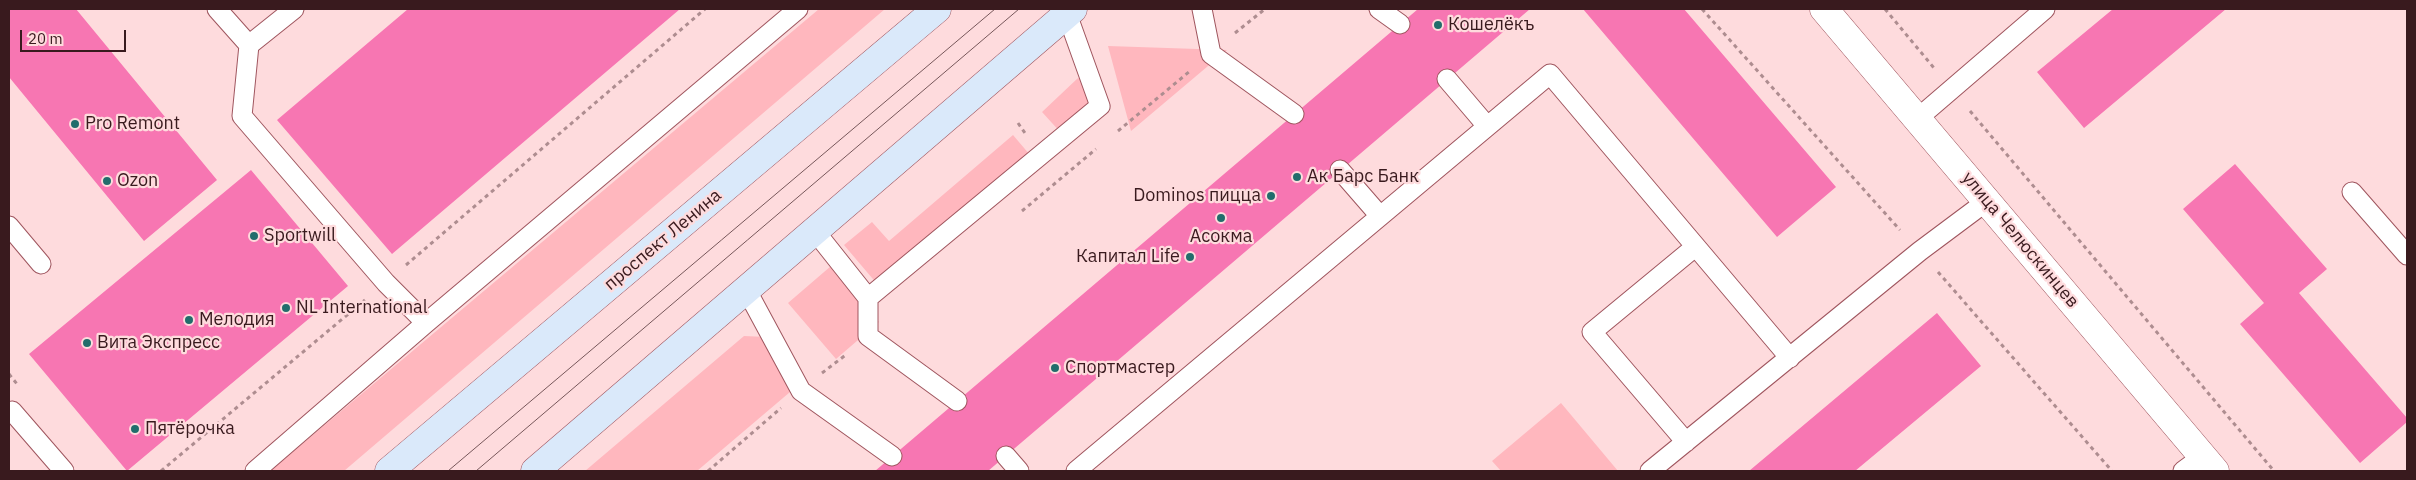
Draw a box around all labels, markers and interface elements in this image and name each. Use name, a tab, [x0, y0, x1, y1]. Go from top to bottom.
place label: Кошелёкъ	[1448, 14, 1534, 36]
marker: Кошелёкъ	[1432, 19, 1444, 31]
scale bar	[22, 20, 129, 52]
text: 20 m	[28, 29, 63, 48]
place label: Pro Remont	[85, 113, 180, 135]
marker: Pro Remont	[69, 118, 81, 130]
place label: Ак Барс Банк	[1307, 166, 1419, 188]
street label: улица Челюскинцев	[1957, 168, 2083, 312]
place label: Ozon	[117, 170, 158, 192]
marker: Ак Барс Банк	[1291, 171, 1303, 183]
marker: Ozon	[101, 175, 113, 187]
street label: проспект Ленина	[600, 185, 726, 295]
place label: Dominos пицца	[1133, 185, 1261, 207]
marker: Dominos пицца	[1265, 190, 1277, 202]
marker: Асокма	[1215, 212, 1227, 224]
place label: Sportwill	[264, 225, 336, 247]
place label: Асокма	[1190, 226, 1252, 248]
marker: Sportwill	[248, 230, 260, 242]
place label: Капитал Life	[1076, 246, 1180, 268]
marker: Капитал Life	[1184, 251, 1196, 263]
place label: NL International	[296, 297, 428, 319]
marker: NL International	[280, 302, 292, 314]
place label: Мелодия	[199, 309, 275, 331]
marker: Мелодия	[183, 314, 195, 326]
place label: Вита Экспресс	[97, 332, 220, 354]
marker: Вита Экспресс	[81, 337, 93, 349]
place label: Спортмастер	[1065, 357, 1175, 379]
marker: Спортмастер	[1049, 362, 1061, 374]
place label: Пятёрочка	[145, 418, 235, 440]
marker: Пятёрочка	[129, 423, 141, 435]

